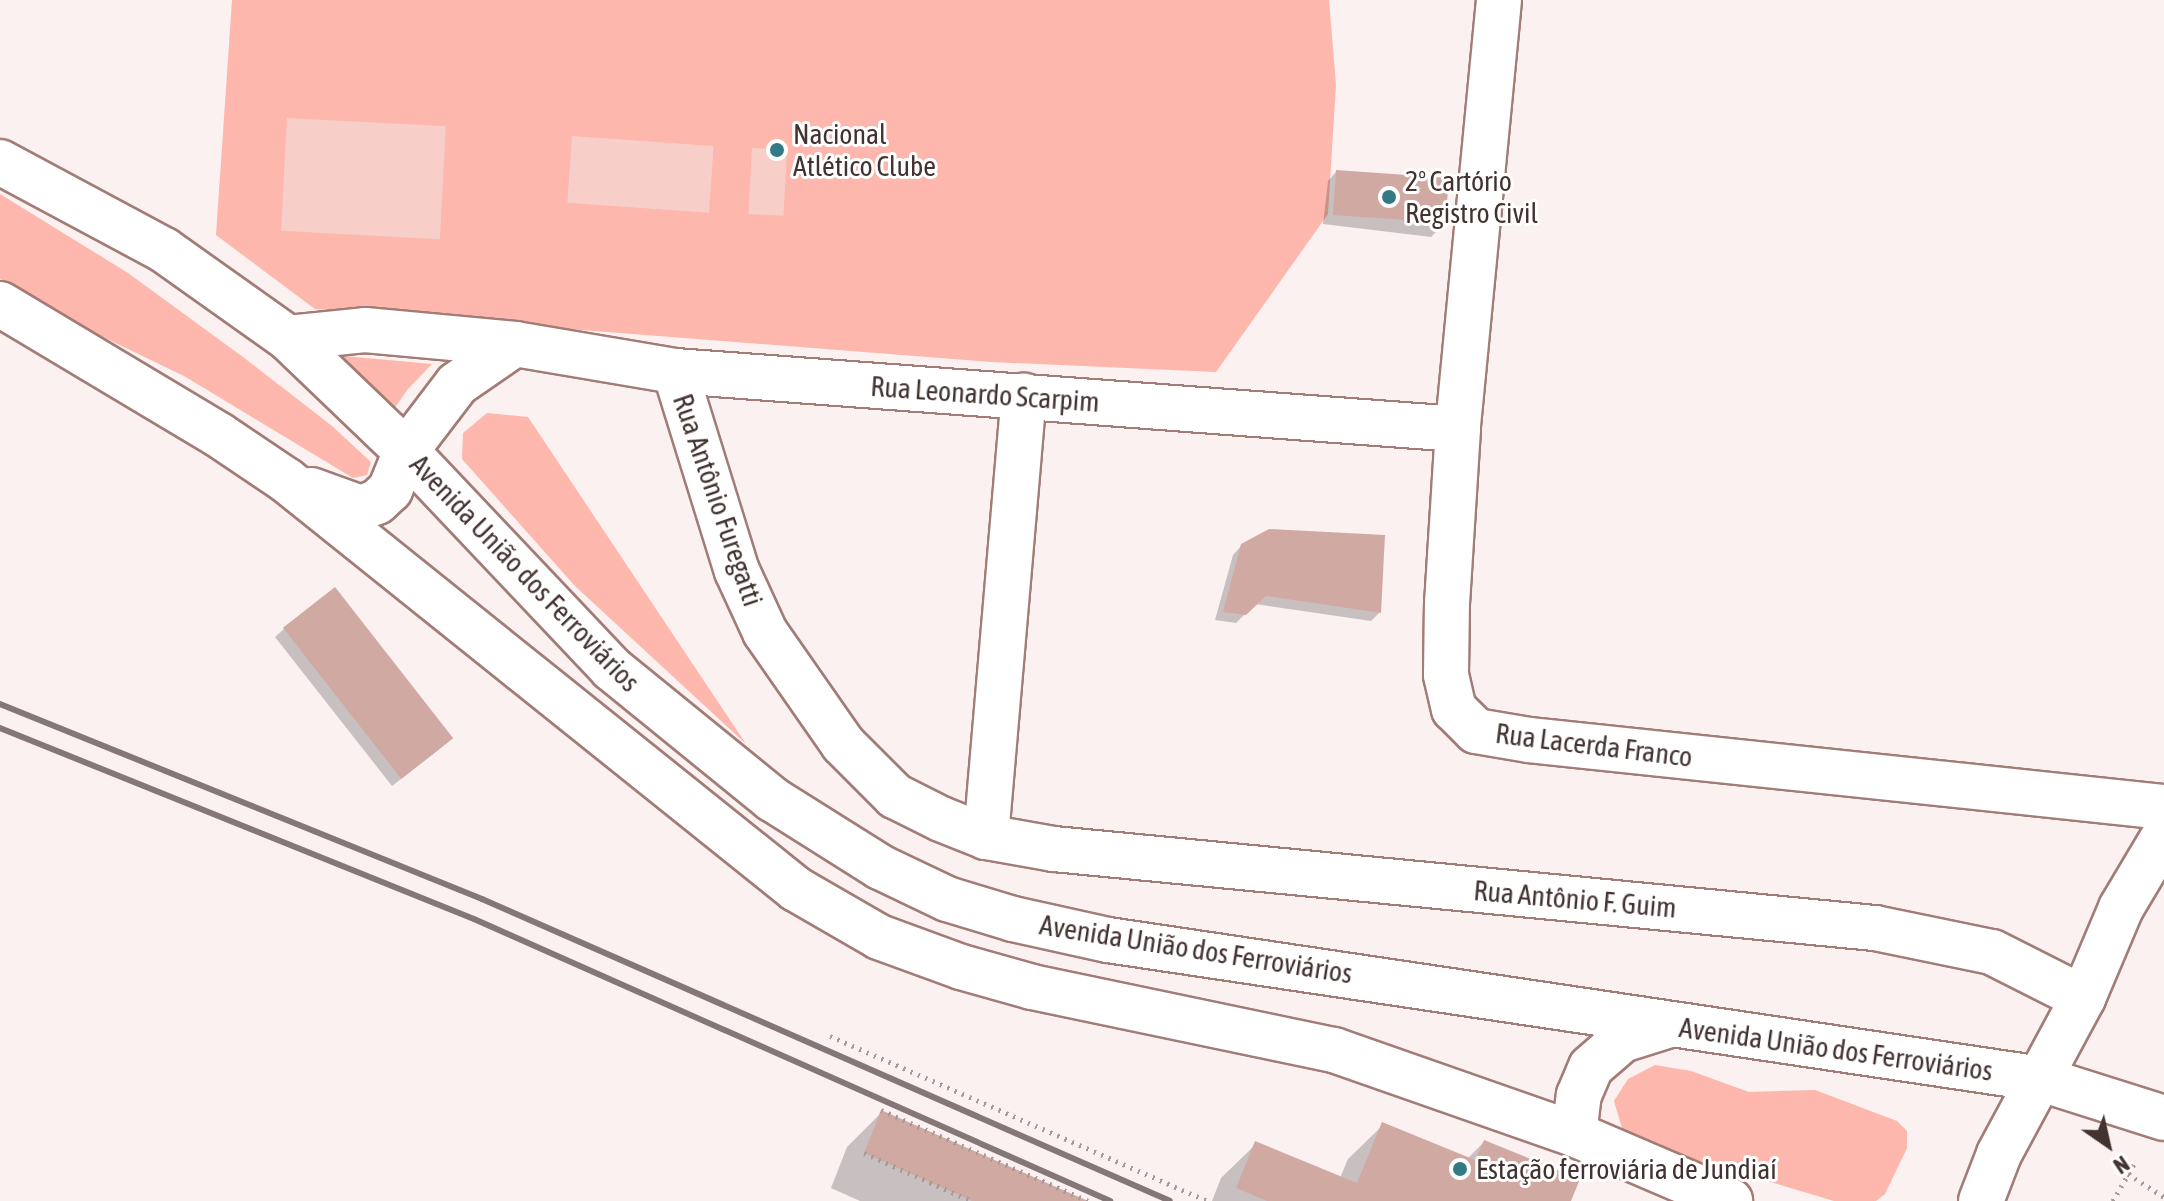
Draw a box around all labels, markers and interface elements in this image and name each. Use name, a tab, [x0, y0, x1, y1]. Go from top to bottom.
place label: Nacional Atlético Clube	[793, 117, 936, 183]
marker: Nacional Atlético Clube	[768, 141, 786, 159]
place label: 2º Cartório Registro Civil	[1405, 164, 1538, 230]
marker: 2º Cartório Registro Civil	[1380, 188, 1398, 206]
street label: Rua Leonardo Scarpim	[869, 369, 1101, 419]
street label: Rua Antônio Furegatti	[666, 389, 770, 611]
street label: Avenida União dos Ferroviários	[403, 448, 647, 698]
street label: Rua Lacerda Franco	[1494, 716, 1694, 774]
street label: Rua Antônio F. Guim	[1472, 873, 1678, 925]
street label: Avenida União dos Ferroviários	[1037, 908, 1355, 990]
street label: Avenida União dos Ferroviários	[1677, 1010, 1995, 1088]
north arrow	[2068, 1105, 2148, 1185]
text: N	[2109, 1150, 2134, 1179]
place label: Estação ferroviária de Jundiaí	[1476, 1152, 1777, 1186]
marker: Estação ferroviária de Jundiaí	[1451, 1160, 1469, 1178]

